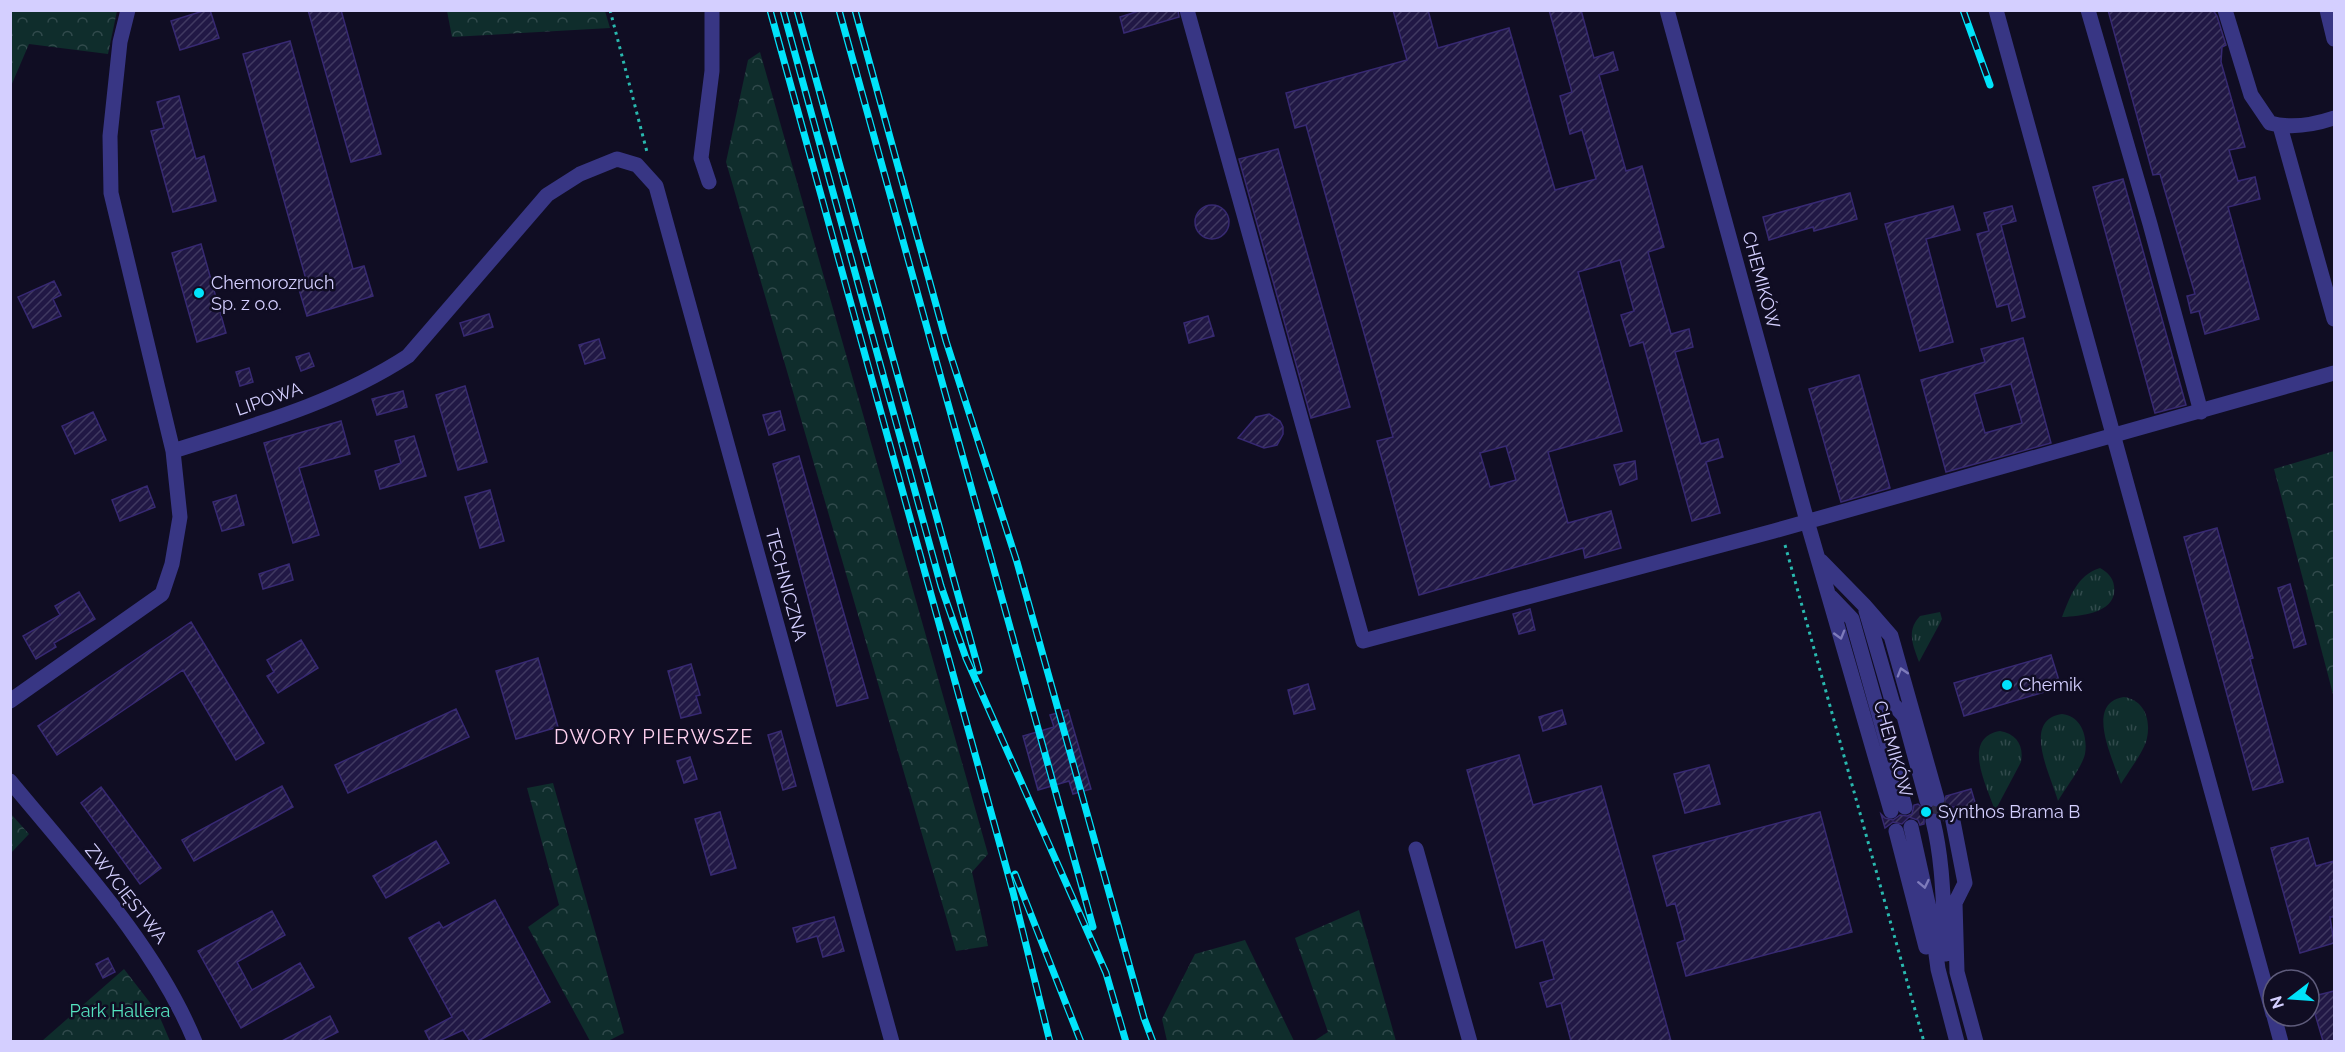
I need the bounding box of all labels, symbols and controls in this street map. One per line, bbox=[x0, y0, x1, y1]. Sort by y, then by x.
street label: CHEMIKÓW bbox=[1738, 229, 1786, 331]
place label: Chemorozruch Sp. z o.o. bbox=[211, 272, 334, 314]
marker: Chemorozruch Sp. z o.o. bbox=[192, 286, 206, 300]
street label: LIPOWA bbox=[233, 377, 305, 420]
street label: TECHNICZNA bbox=[761, 526, 812, 643]
one-way arrow bbox=[1833, 630, 1846, 640]
one-way arrow bbox=[1897, 667, 1909, 678]
place label: Chemik bbox=[2019, 674, 2083, 695]
marker: Chemik bbox=[2000, 678, 2014, 692]
street label: CHEMIKÓW bbox=[1870, 698, 1918, 800]
district label: DWORY PIERWSZE bbox=[554, 725, 754, 749]
place label: Synthos Brama B bbox=[1938, 801, 2080, 822]
marker: Synthos Brama B bbox=[1919, 805, 1933, 819]
street label: ZWYCIĘSTWA bbox=[81, 840, 172, 948]
one-way arrow bbox=[1917, 879, 1930, 889]
north arrow bbox=[2261, 968, 2321, 1028]
text: N bbox=[2266, 994, 2288, 1011]
park label: Park Hallera bbox=[70, 1000, 170, 1021]

